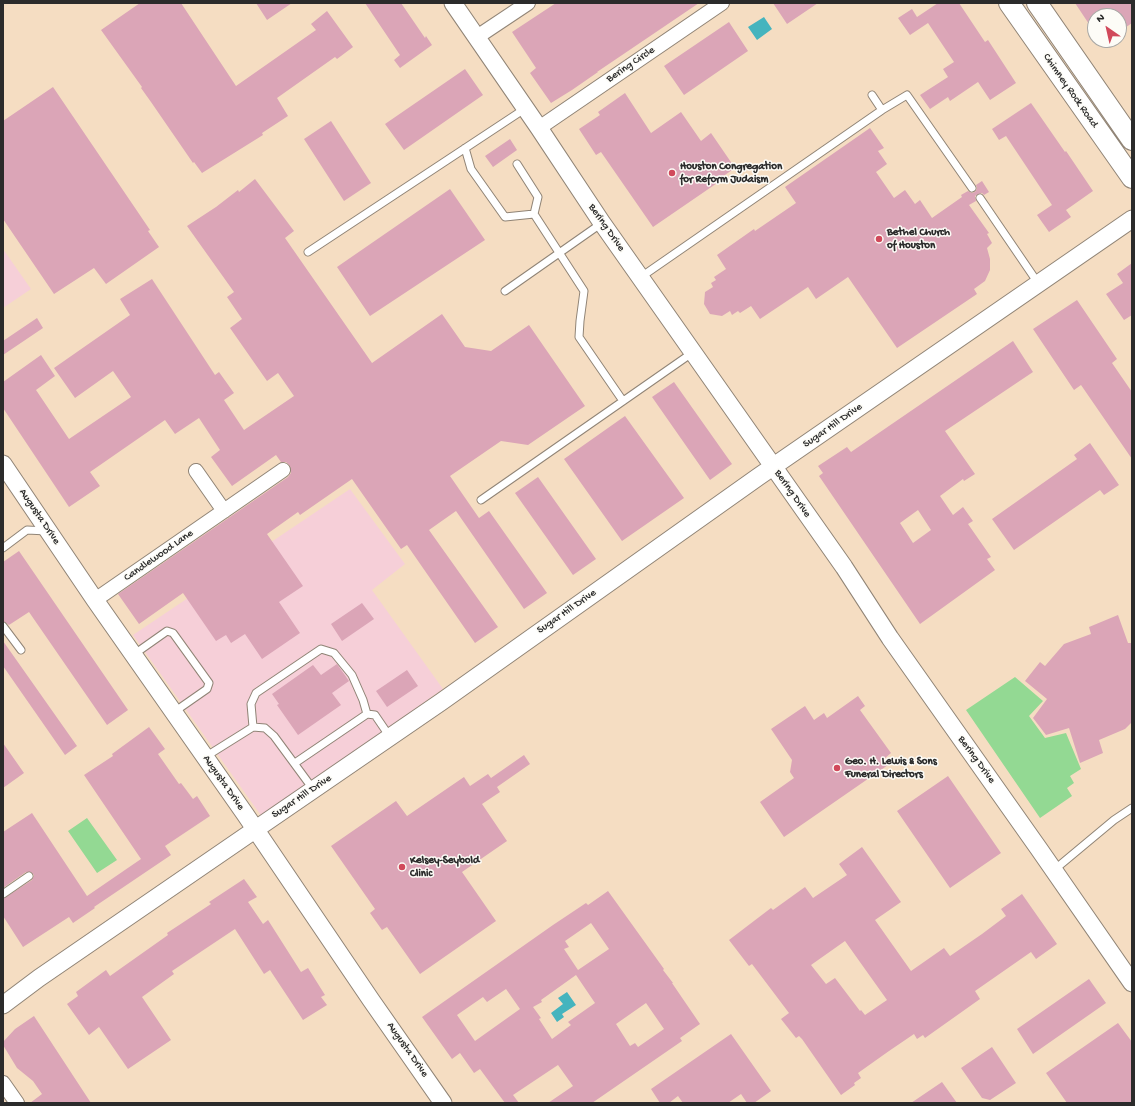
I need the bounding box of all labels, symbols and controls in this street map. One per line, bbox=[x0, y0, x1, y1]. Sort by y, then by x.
north arrow bbox=[1087, 8, 1127, 48]
text: N bbox=[1095, 12, 1107, 26]
street label: Bering Circle bbox=[604, 44, 658, 86]
street label: Chimney Rock Road bbox=[1039, 51, 1101, 131]
place label: Houston Congregation for Reform Judaism bbox=[680, 160, 782, 186]
marker: Houston Congregation for Reform Judaism bbox=[667, 168, 677, 178]
street label: Bering Drive bbox=[585, 201, 627, 255]
place label: Bethel Church of Houston bbox=[887, 226, 950, 252]
marker: Bethel Church of Houston bbox=[874, 234, 884, 244]
street label: Sugar Hill Drive bbox=[801, 401, 865, 451]
street label: Bering Drive bbox=[771, 467, 813, 521]
street label: Augusta Drive bbox=[16, 487, 62, 547]
street label: Candlewood Lane bbox=[122, 527, 196, 585]
street label: Sugar Hill Drive bbox=[535, 587, 599, 637]
street label: Bering Drive bbox=[954, 734, 998, 786]
street label: Augusta Drive bbox=[199, 753, 247, 813]
place label: Geo. H. Lewis & Sons Funeral Directors bbox=[845, 755, 937, 781]
marker: Geo. H. Lewis & Sons Funeral Directors bbox=[832, 763, 842, 773]
street label: Sugar Hill Drive bbox=[270, 772, 334, 822]
place label: Kelsey-Seybold Clinic bbox=[410, 854, 479, 880]
marker: Kelsey-Seybold Clinic bbox=[397, 862, 407, 872]
street label: Augusta Drive bbox=[383, 1020, 431, 1080]

